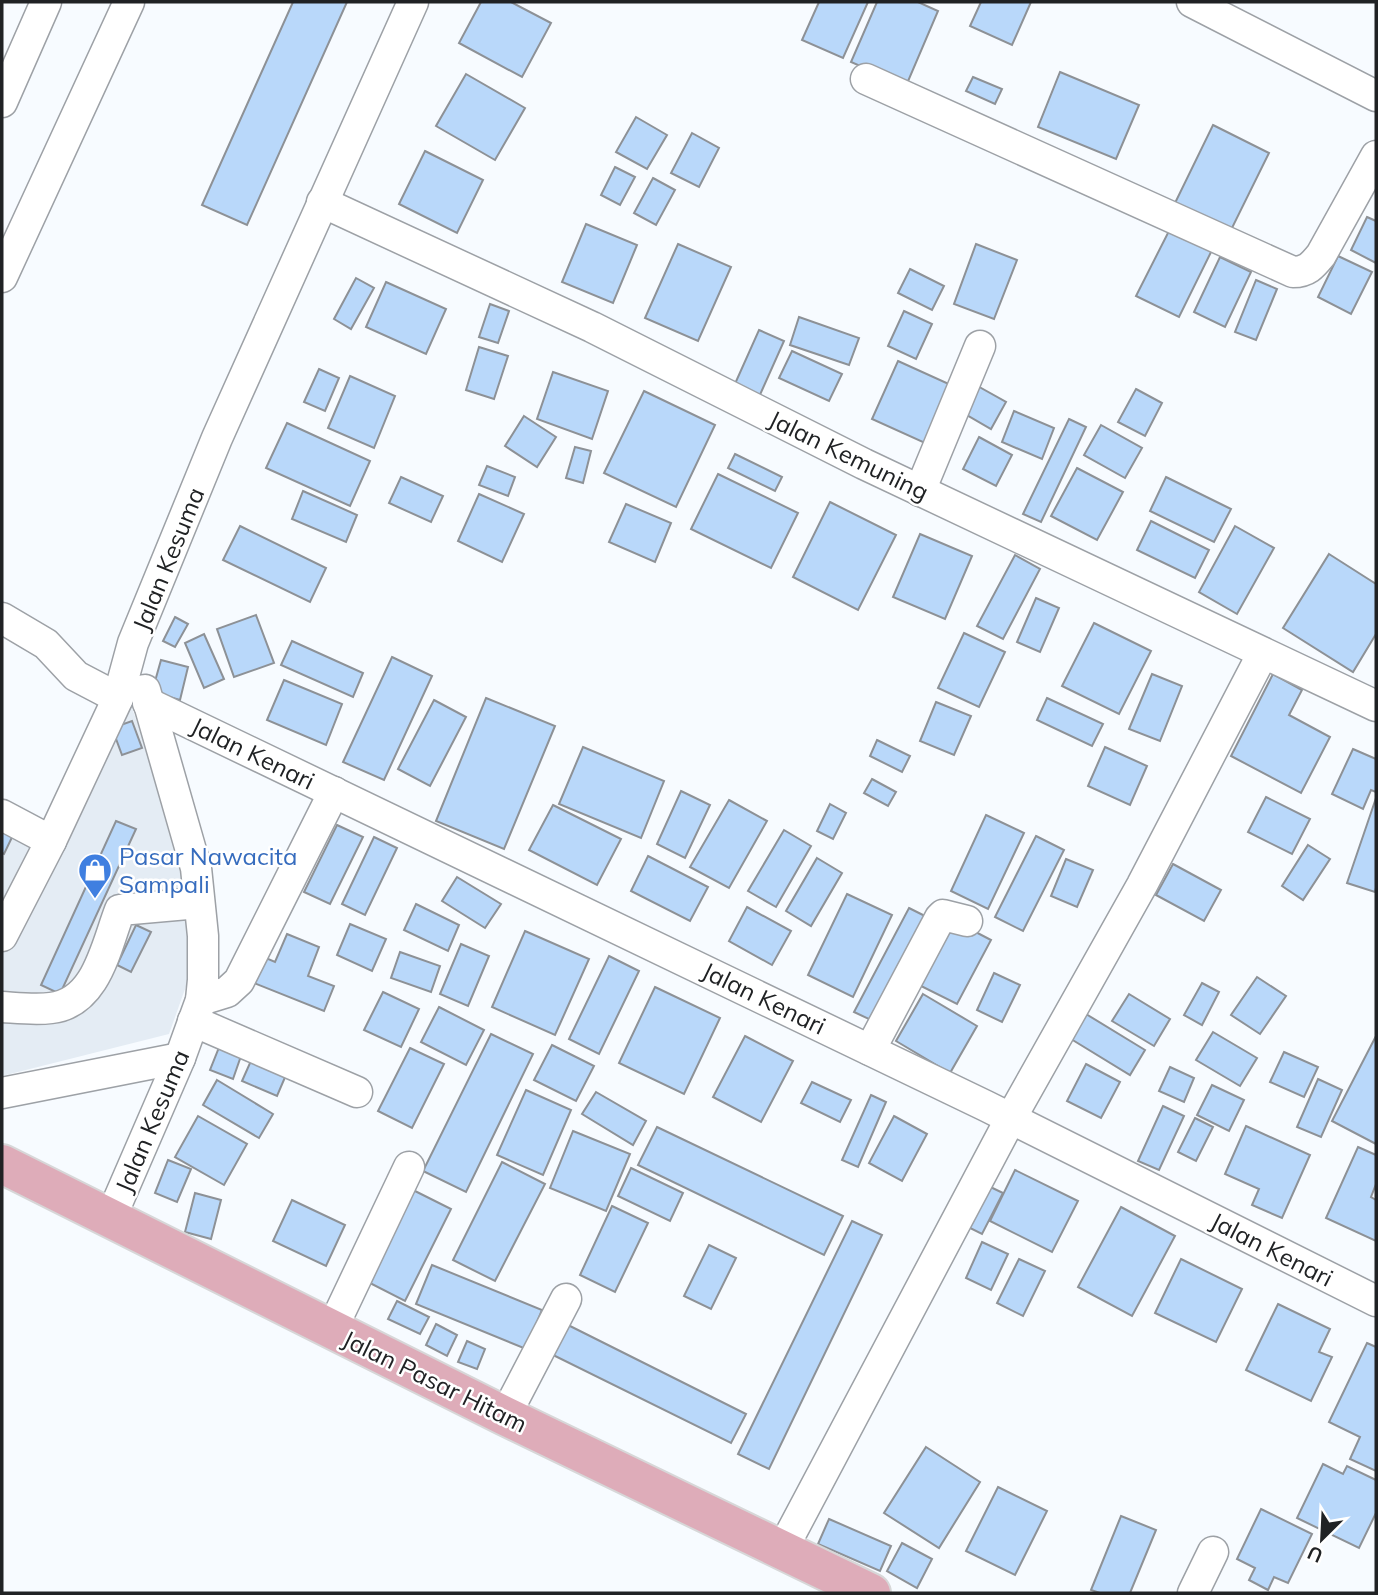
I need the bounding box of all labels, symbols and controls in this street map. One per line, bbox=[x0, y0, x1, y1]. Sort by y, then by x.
street label: Jalan Kemuning bbox=[764, 403, 934, 507]
street label: Jalan Kesuma bbox=[126, 483, 210, 635]
street label: Jalan Kenari bbox=[186, 710, 320, 796]
place label: Pasar Nawacita Sampali bbox=[119, 841, 297, 899]
shop icon: Pasar Nawacita Sampali bbox=[76, 851, 114, 900]
street label: Jalan Kenari bbox=[697, 955, 831, 1041]
street label: Jalan Kesuma bbox=[109, 1045, 195, 1197]
street label: Jalan Kenari bbox=[1206, 1205, 1338, 1293]
street label: Jalan Pasar Hitam bbox=[338, 1323, 532, 1439]
north arrow bbox=[1287, 1504, 1357, 1574]
text: U bbox=[1304, 1541, 1326, 1568]

